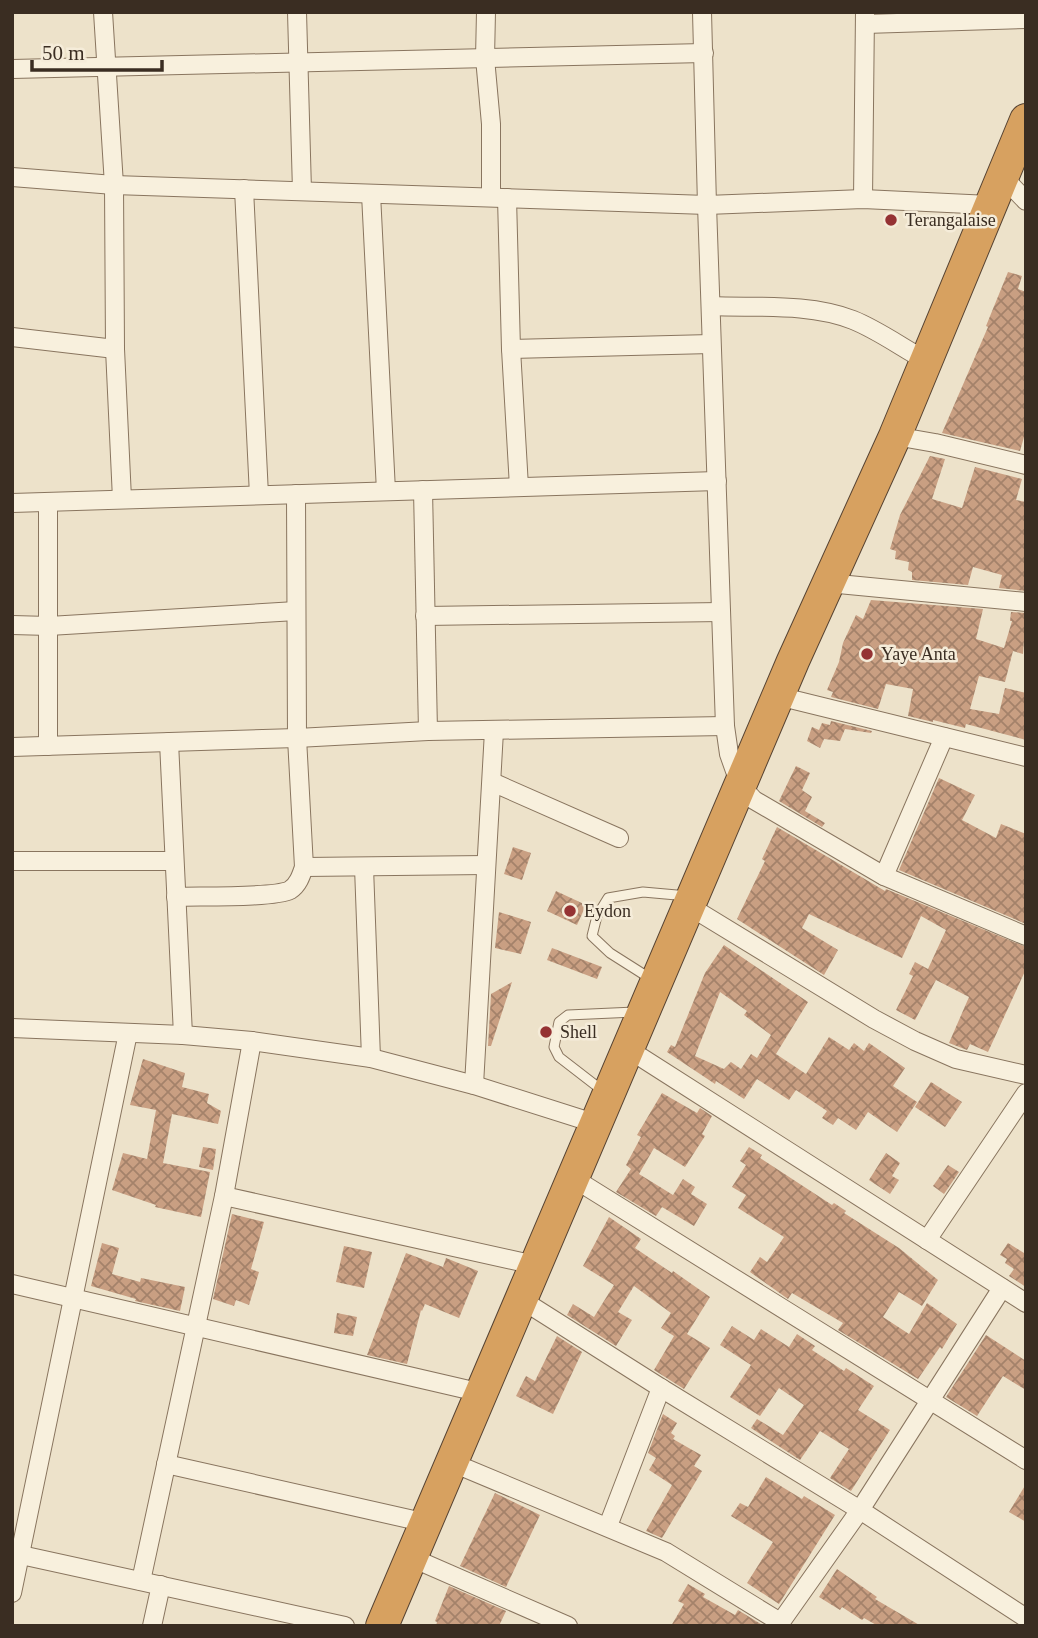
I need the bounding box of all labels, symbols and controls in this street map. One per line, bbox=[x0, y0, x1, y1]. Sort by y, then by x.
scale bar bbox=[32, 28, 161, 72]
text: 50 m bbox=[42, 41, 85, 65]
place label: Terangalaise bbox=[905, 210, 996, 230]
marker: Terangalaise bbox=[883, 212, 899, 228]
place label: Yaye Anta bbox=[881, 644, 956, 664]
marker: Yaye Anta bbox=[859, 646, 875, 662]
place label: Eydon bbox=[584, 901, 631, 921]
marker: Eydon bbox=[562, 903, 578, 919]
place label: Shell bbox=[560, 1022, 597, 1042]
marker: Shell bbox=[538, 1024, 554, 1040]

